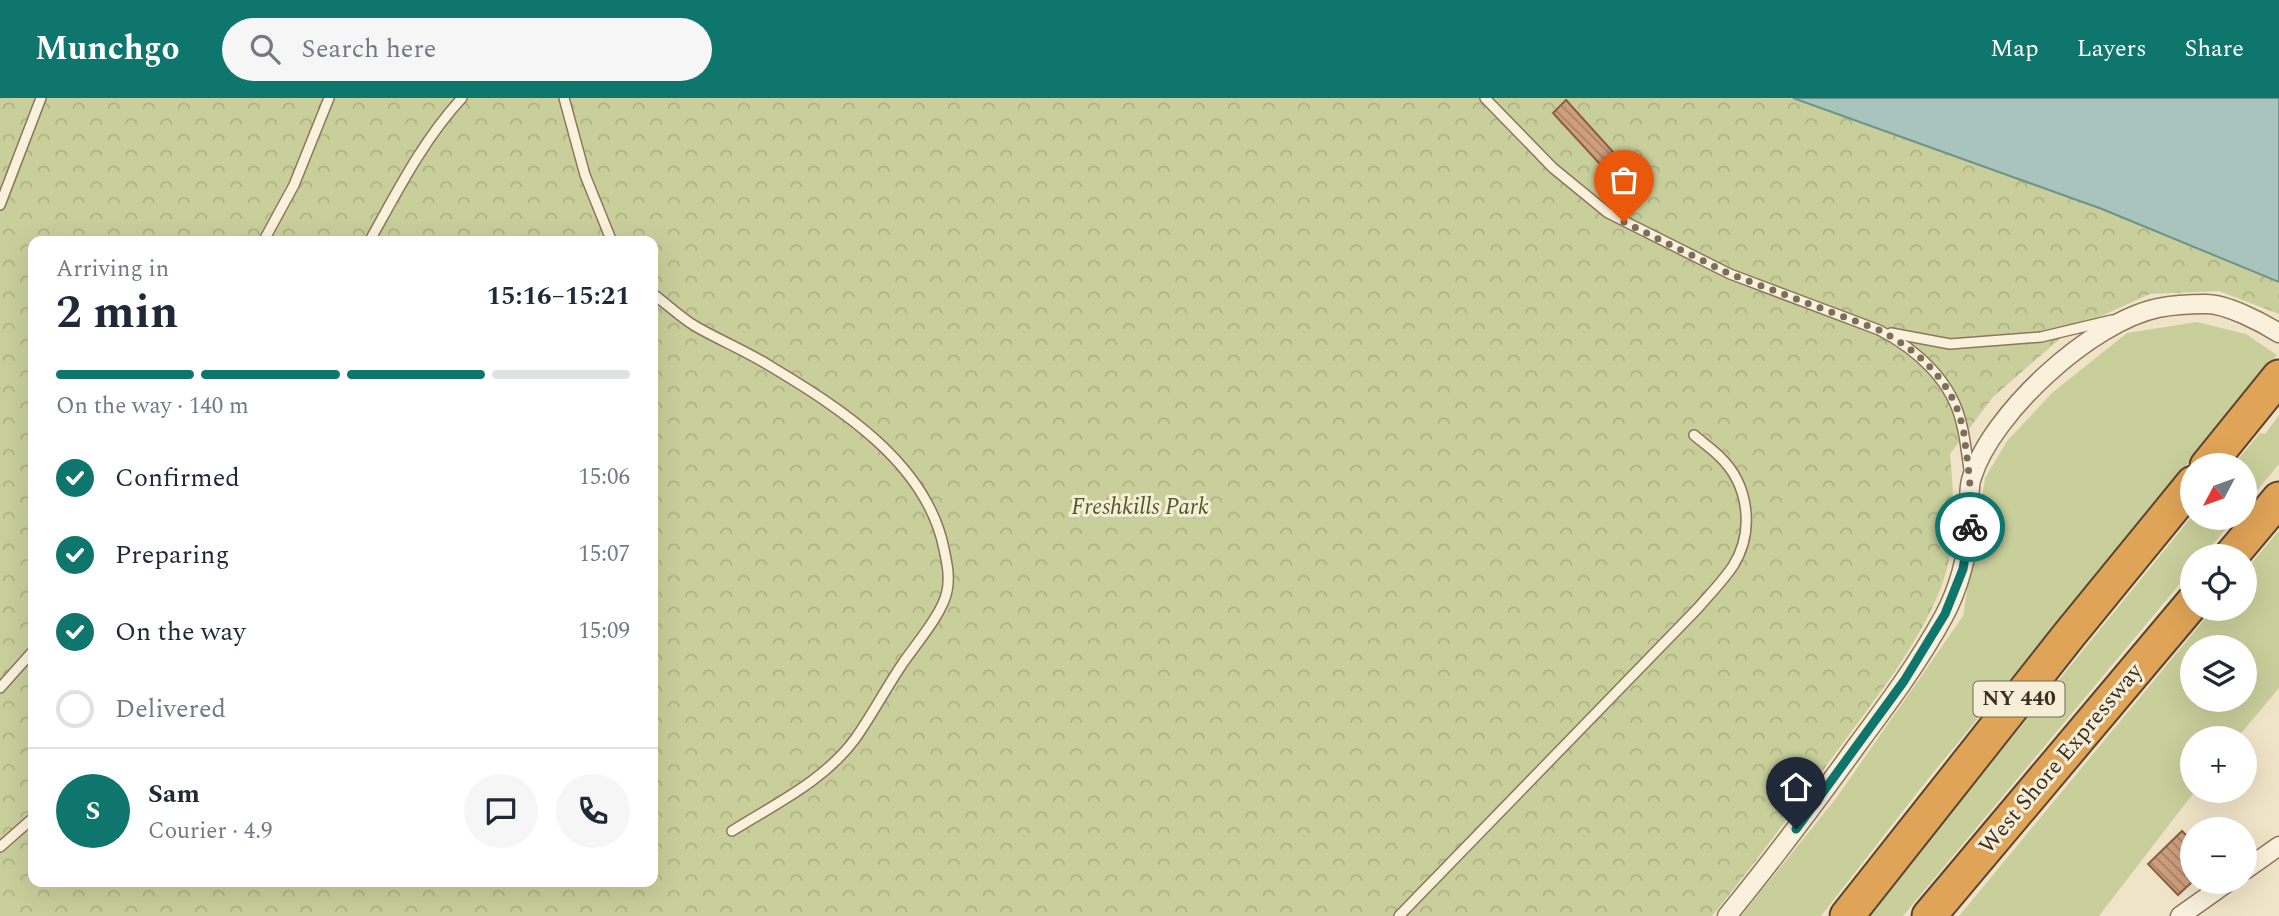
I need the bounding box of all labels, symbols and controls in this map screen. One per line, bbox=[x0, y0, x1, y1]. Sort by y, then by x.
search box bbox=[222, 18, 712, 81]
text: Munchgo bbox=[35, 24, 180, 74]
text: Search here bbox=[302, 29, 436, 69]
icon: search bbox=[246, 30, 284, 68]
text: Map bbox=[1990, 31, 2039, 67]
text: Layers bbox=[2077, 31, 2147, 67]
text: Share bbox=[2185, 31, 2244, 67]
pin bbox=[1594, 150, 1654, 222]
icon: bag bbox=[1605, 161, 1643, 199]
text: Arriving in bbox=[56, 252, 169, 287]
text: 15:16–15:21 bbox=[486, 276, 630, 316]
text: 2 min bbox=[56, 278, 178, 348]
text: On the way · 140 m bbox=[56, 389, 249, 424]
north arrow bbox=[2180, 453, 2258, 530]
map controls bbox=[2180, 453, 2257, 894]
text: Confirmed bbox=[115, 458, 240, 498]
icon: check bbox=[56, 459, 94, 497]
text: 15:06 bbox=[578, 460, 630, 495]
park label: Freshkills Park bbox=[1071, 490, 1209, 525]
courier bbox=[1935, 492, 2005, 562]
icon: bike bbox=[1951, 508, 1989, 546]
text: Preparing bbox=[115, 535, 229, 575]
icon: check bbox=[56, 536, 94, 574]
text: 15:07 bbox=[578, 537, 630, 572]
button: locate bbox=[2180, 544, 2257, 621]
text: On the way bbox=[115, 612, 246, 652]
icon: check bbox=[56, 613, 94, 651]
text: 15:09 bbox=[578, 614, 630, 649]
button: layers bbox=[2180, 635, 2257, 712]
street label: West Shore Expressway bbox=[1971, 655, 2152, 862]
road number: NY 440 bbox=[1974, 682, 2064, 716]
text: Delivered bbox=[115, 689, 226, 729]
button: + bbox=[2180, 726, 2257, 803]
pin bbox=[1766, 757, 1826, 829]
icon: home bbox=[1777, 768, 1815, 806]
text: Sam bbox=[148, 774, 200, 814]
button: chat bbox=[464, 774, 538, 848]
button: phone bbox=[556, 774, 630, 848]
text: S bbox=[86, 791, 100, 831]
text: Courier · 4.9 bbox=[148, 814, 273, 849]
button: − bbox=[2180, 817, 2257, 894]

